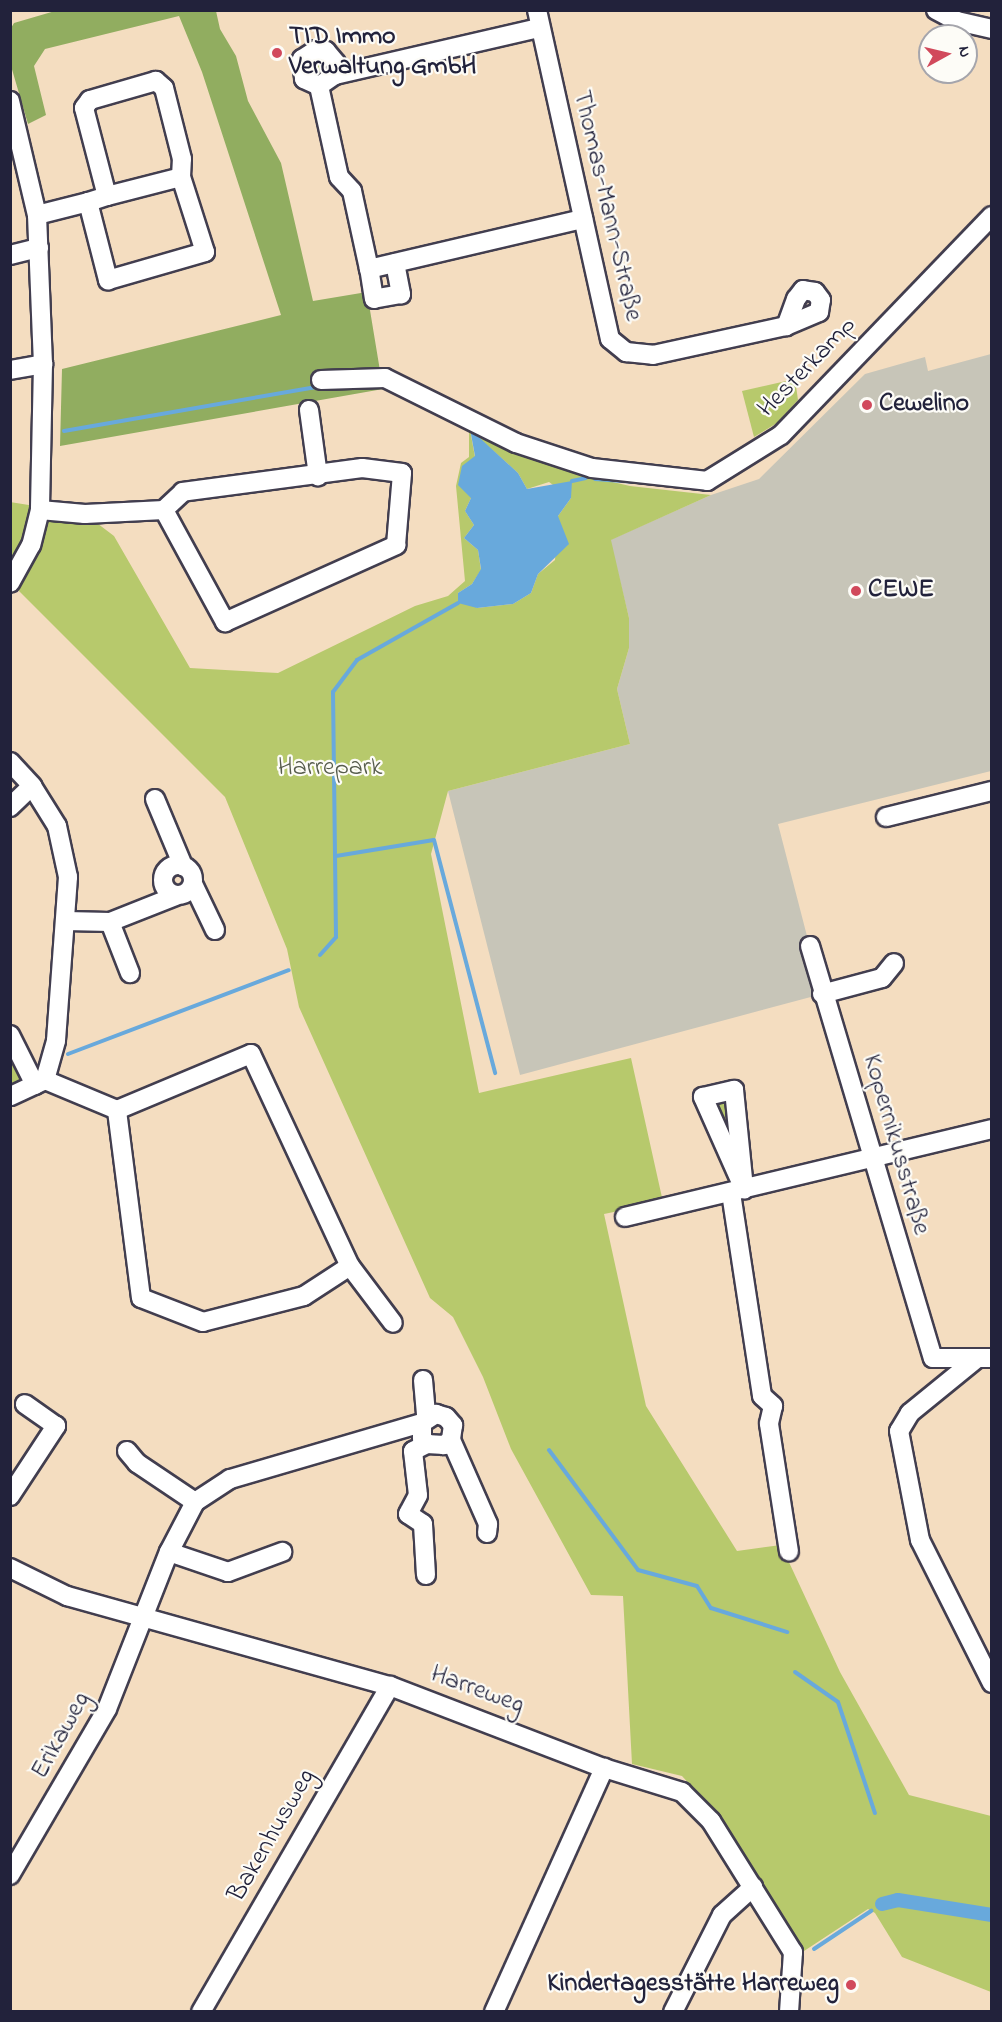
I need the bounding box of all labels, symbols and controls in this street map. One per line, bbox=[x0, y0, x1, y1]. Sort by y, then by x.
place label: TID Immo Verwaltung GmbH bbox=[289, 22, 476, 83]
north arrow bbox=[918, 24, 978, 84]
text: N bbox=[951, 45, 976, 59]
marker: TID Immo Verwaltung GmbH bbox=[270, 46, 284, 60]
street label: Thomas-Mann-Straße bbox=[564, 88, 648, 324]
street label: Hesterkamp bbox=[752, 311, 864, 425]
place label: Cewelino bbox=[879, 389, 969, 421]
marker: Cewelino bbox=[860, 398, 874, 412]
place label: CEWE bbox=[868, 575, 934, 607]
marker: CEWE bbox=[849, 584, 863, 598]
park label: Harrepark bbox=[278, 753, 382, 785]
street label: Kopernikusstraße bbox=[854, 1051, 936, 1239]
street label: Harreweg bbox=[426, 1660, 528, 1722]
street label: Erikaweg bbox=[25, 1687, 99, 1785]
street label: Bakenhusweg bbox=[222, 1764, 324, 1908]
place label: Kindertagesstätte Harreweg bbox=[547, 1969, 839, 2001]
marker: Kindertagesstätte Harreweg bbox=[844, 1978, 858, 1992]

